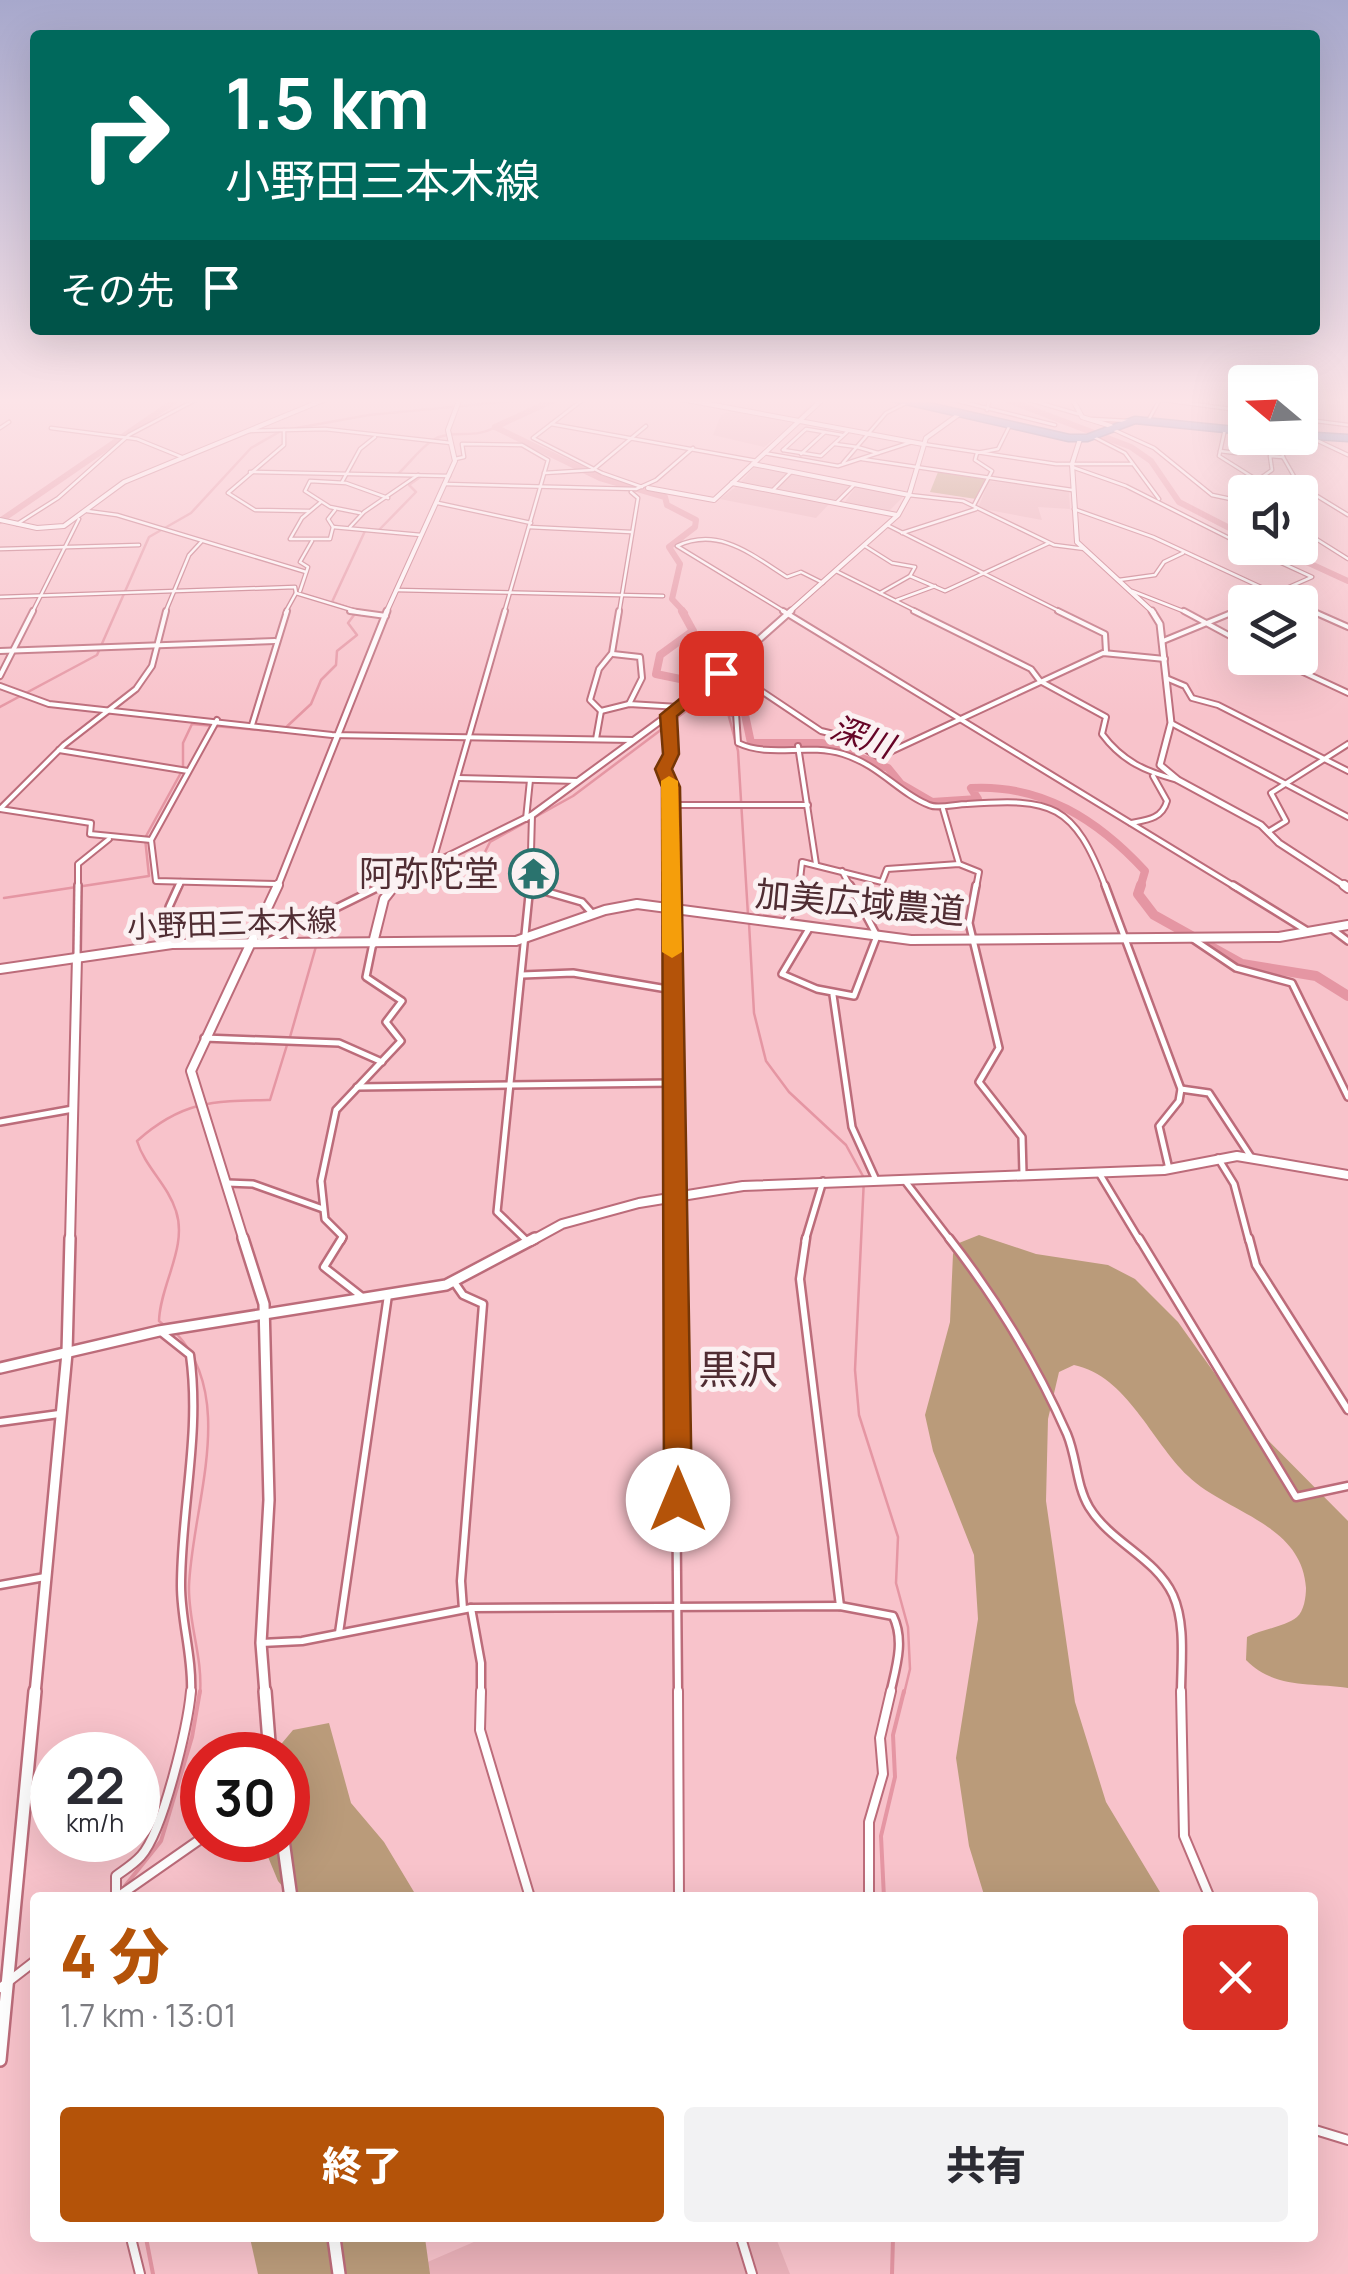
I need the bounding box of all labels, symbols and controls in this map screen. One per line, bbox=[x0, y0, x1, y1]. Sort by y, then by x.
text: 1.5 km bbox=[225, 54, 430, 150]
icon: right bbox=[60, 70, 190, 200]
text: 小野田三本木線 bbox=[225, 149, 540, 211]
icon: arrive bbox=[194, 260, 249, 315]
text: その先 bbox=[60, 263, 174, 315]
north arrow bbox=[1228, 365, 1318, 455]
map controls bbox=[1228, 365, 1318, 675]
button: sound bbox=[1228, 475, 1318, 565]
button: layers bbox=[1228, 585, 1318, 675]
pin bbox=[679, 631, 764, 716]
icon: arrive bbox=[694, 646, 749, 701]
water label: 深川 bbox=[825, 704, 903, 769]
temple icon: 阿弥陀堂 bbox=[508, 848, 560, 900]
place label: 阿弥陀堂 bbox=[359, 849, 499, 897]
street label: 加美広域農道 bbox=[753, 869, 967, 935]
street label: 小野田三本木線 bbox=[126, 898, 338, 947]
district label: 黒沢 bbox=[698, 1341, 778, 1396]
position arrow bbox=[626, 1448, 730, 1552]
speed limit sign: 30 bbox=[180, 1732, 310, 1862]
text: 22 bbox=[65, 1751, 125, 1819]
text: km/h bbox=[66, 1805, 124, 1840]
text: 4 分 bbox=[60, 1914, 169, 1996]
button: close bbox=[1183, 1925, 1288, 2030]
text: 1.7 km · 13:01 bbox=[60, 1993, 237, 2037]
button: 終了 bbox=[60, 2107, 664, 2222]
button: 共有 bbox=[684, 2107, 1288, 2222]

